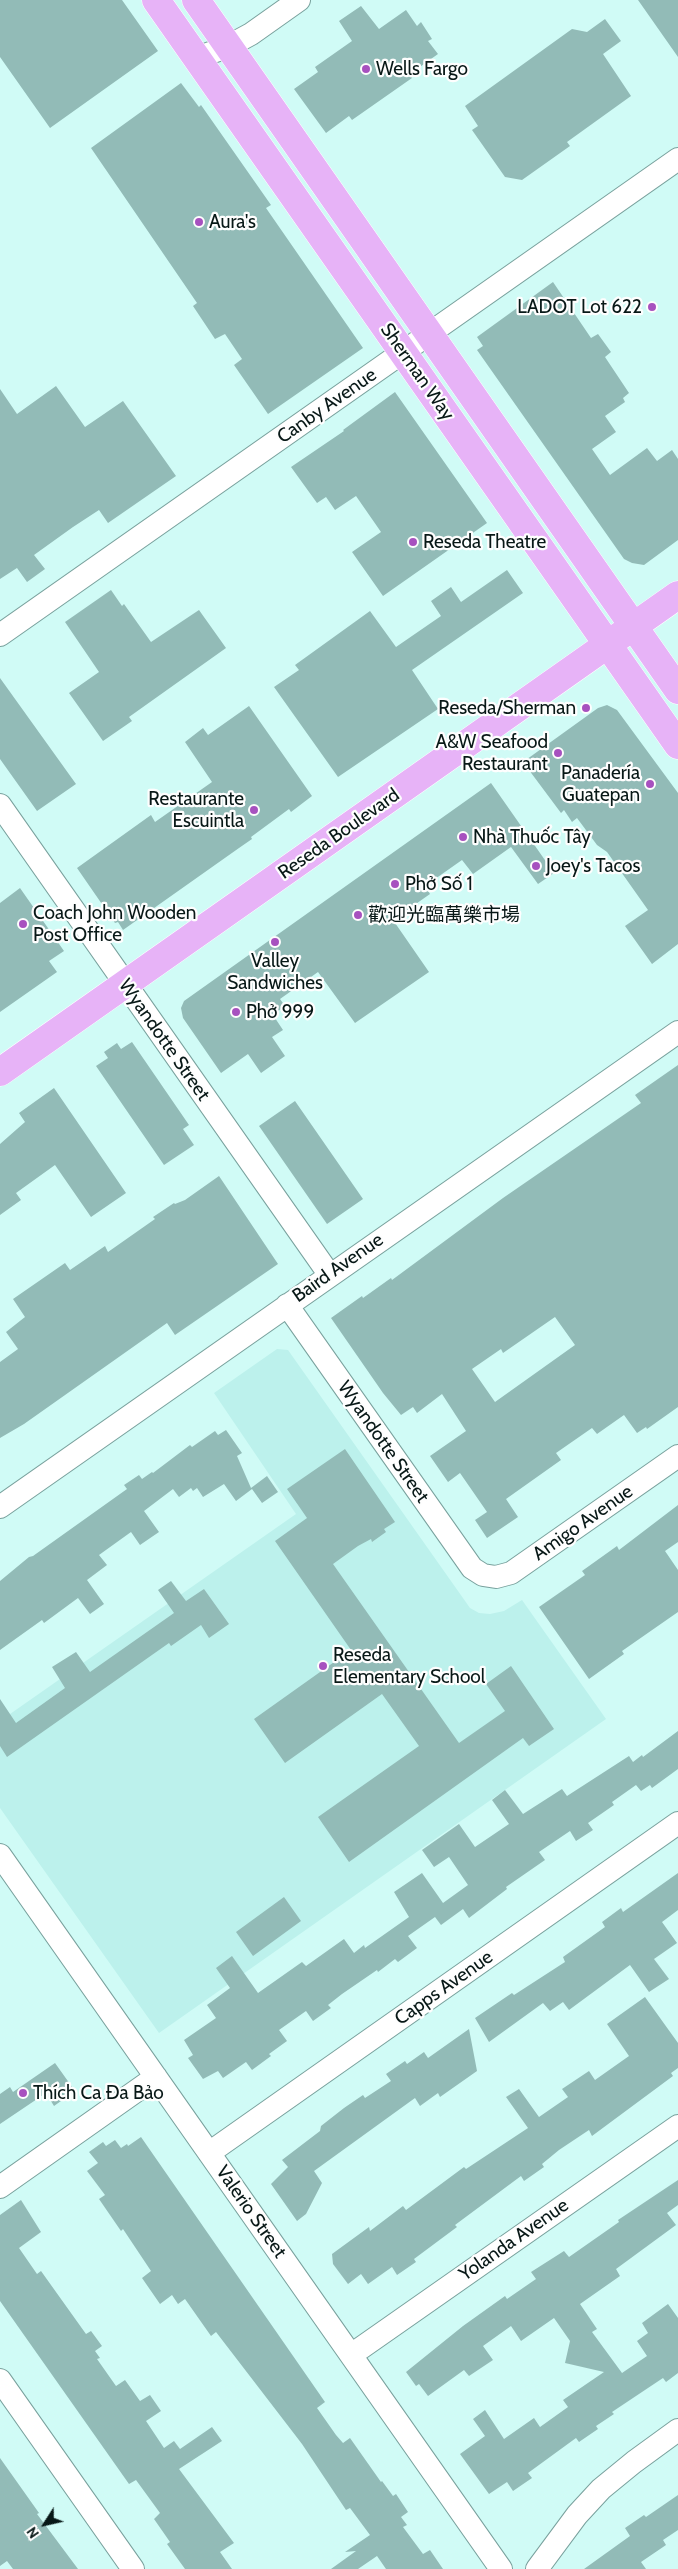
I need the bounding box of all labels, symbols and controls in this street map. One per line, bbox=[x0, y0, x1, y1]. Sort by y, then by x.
place label: Wells Fargo bbox=[376, 58, 468, 80]
marker: Wells Fargo bbox=[360, 63, 372, 75]
place label: Aura's bbox=[209, 211, 256, 233]
marker: Aura's bbox=[193, 216, 205, 228]
place label: LADOT Lot 622 bbox=[517, 296, 642, 318]
marker: LADOT Lot 622 bbox=[646, 301, 658, 313]
street label: Sherman Way bbox=[375, 319, 459, 425]
street label: Canby Avenue bbox=[273, 363, 381, 449]
place label: Reseda Theatre bbox=[423, 531, 546, 553]
marker: Reseda Theatre bbox=[407, 536, 419, 548]
place label: Reseda/Sherman bbox=[438, 697, 576, 719]
marker: Reseda/Sherman bbox=[580, 702, 592, 714]
place label: A&W Seafood Restaurant bbox=[435, 731, 548, 775]
marker: A&W Seafood Restaurant bbox=[552, 747, 564, 759]
place label: Panadería Guatepan bbox=[561, 762, 640, 806]
marker: Panadería Guatepan bbox=[644, 778, 656, 790]
street label: Reseda Boulevard bbox=[274, 784, 404, 884]
place label: Restaurante Escuintla bbox=[148, 788, 244, 832]
marker: Restaurante Escuintla bbox=[248, 804, 260, 816]
place label: Nhà Thuốc Tây bbox=[473, 826, 591, 848]
marker: Nhà Thuốc Tây bbox=[457, 831, 469, 843]
place label: Joey's Tacos bbox=[546, 855, 640, 877]
marker: Joey's Tacos bbox=[530, 860, 542, 872]
place label: Phở Số 1 bbox=[405, 873, 473, 895]
marker: Phở Số 1 bbox=[389, 878, 401, 890]
place label: Coach John Wooden Post Office bbox=[33, 902, 196, 946]
place label: 歡迎光臨萬樂市場 bbox=[368, 904, 520, 926]
marker: 歡迎光臨萬樂市場 bbox=[352, 909, 364, 921]
marker: Coach John Wooden Post Office bbox=[17, 918, 29, 930]
marker: Valley Sandwiches bbox=[269, 936, 281, 948]
place label: Valley Sandwiches bbox=[227, 950, 323, 994]
street label: Wyandotte Street bbox=[114, 975, 214, 1105]
place label: Phở 999 bbox=[246, 1001, 314, 1023]
marker: Phở 999 bbox=[230, 1006, 242, 1018]
street label: Baird Avenue bbox=[288, 1228, 388, 1308]
street label: Wyandotte Street bbox=[333, 1377, 433, 1507]
street label: Amigo Avenue bbox=[529, 1480, 637, 1566]
place label: Reseda Elementary School bbox=[333, 1644, 485, 1688]
marker: Reseda Elementary School bbox=[317, 1660, 329, 1672]
street label: Capps Avenue bbox=[391, 1946, 497, 2030]
place label: Thích Ca Đa Bảo bbox=[33, 2082, 164, 2104]
marker: Thích Ca Đa Bảo bbox=[17, 2087, 29, 2099]
street label: Valerio Street bbox=[211, 2161, 291, 2263]
street label: Yolanda Avenue bbox=[455, 2194, 573, 2286]
north arrow bbox=[20, 2499, 70, 2549]
text: N bbox=[22, 2523, 43, 2542]

